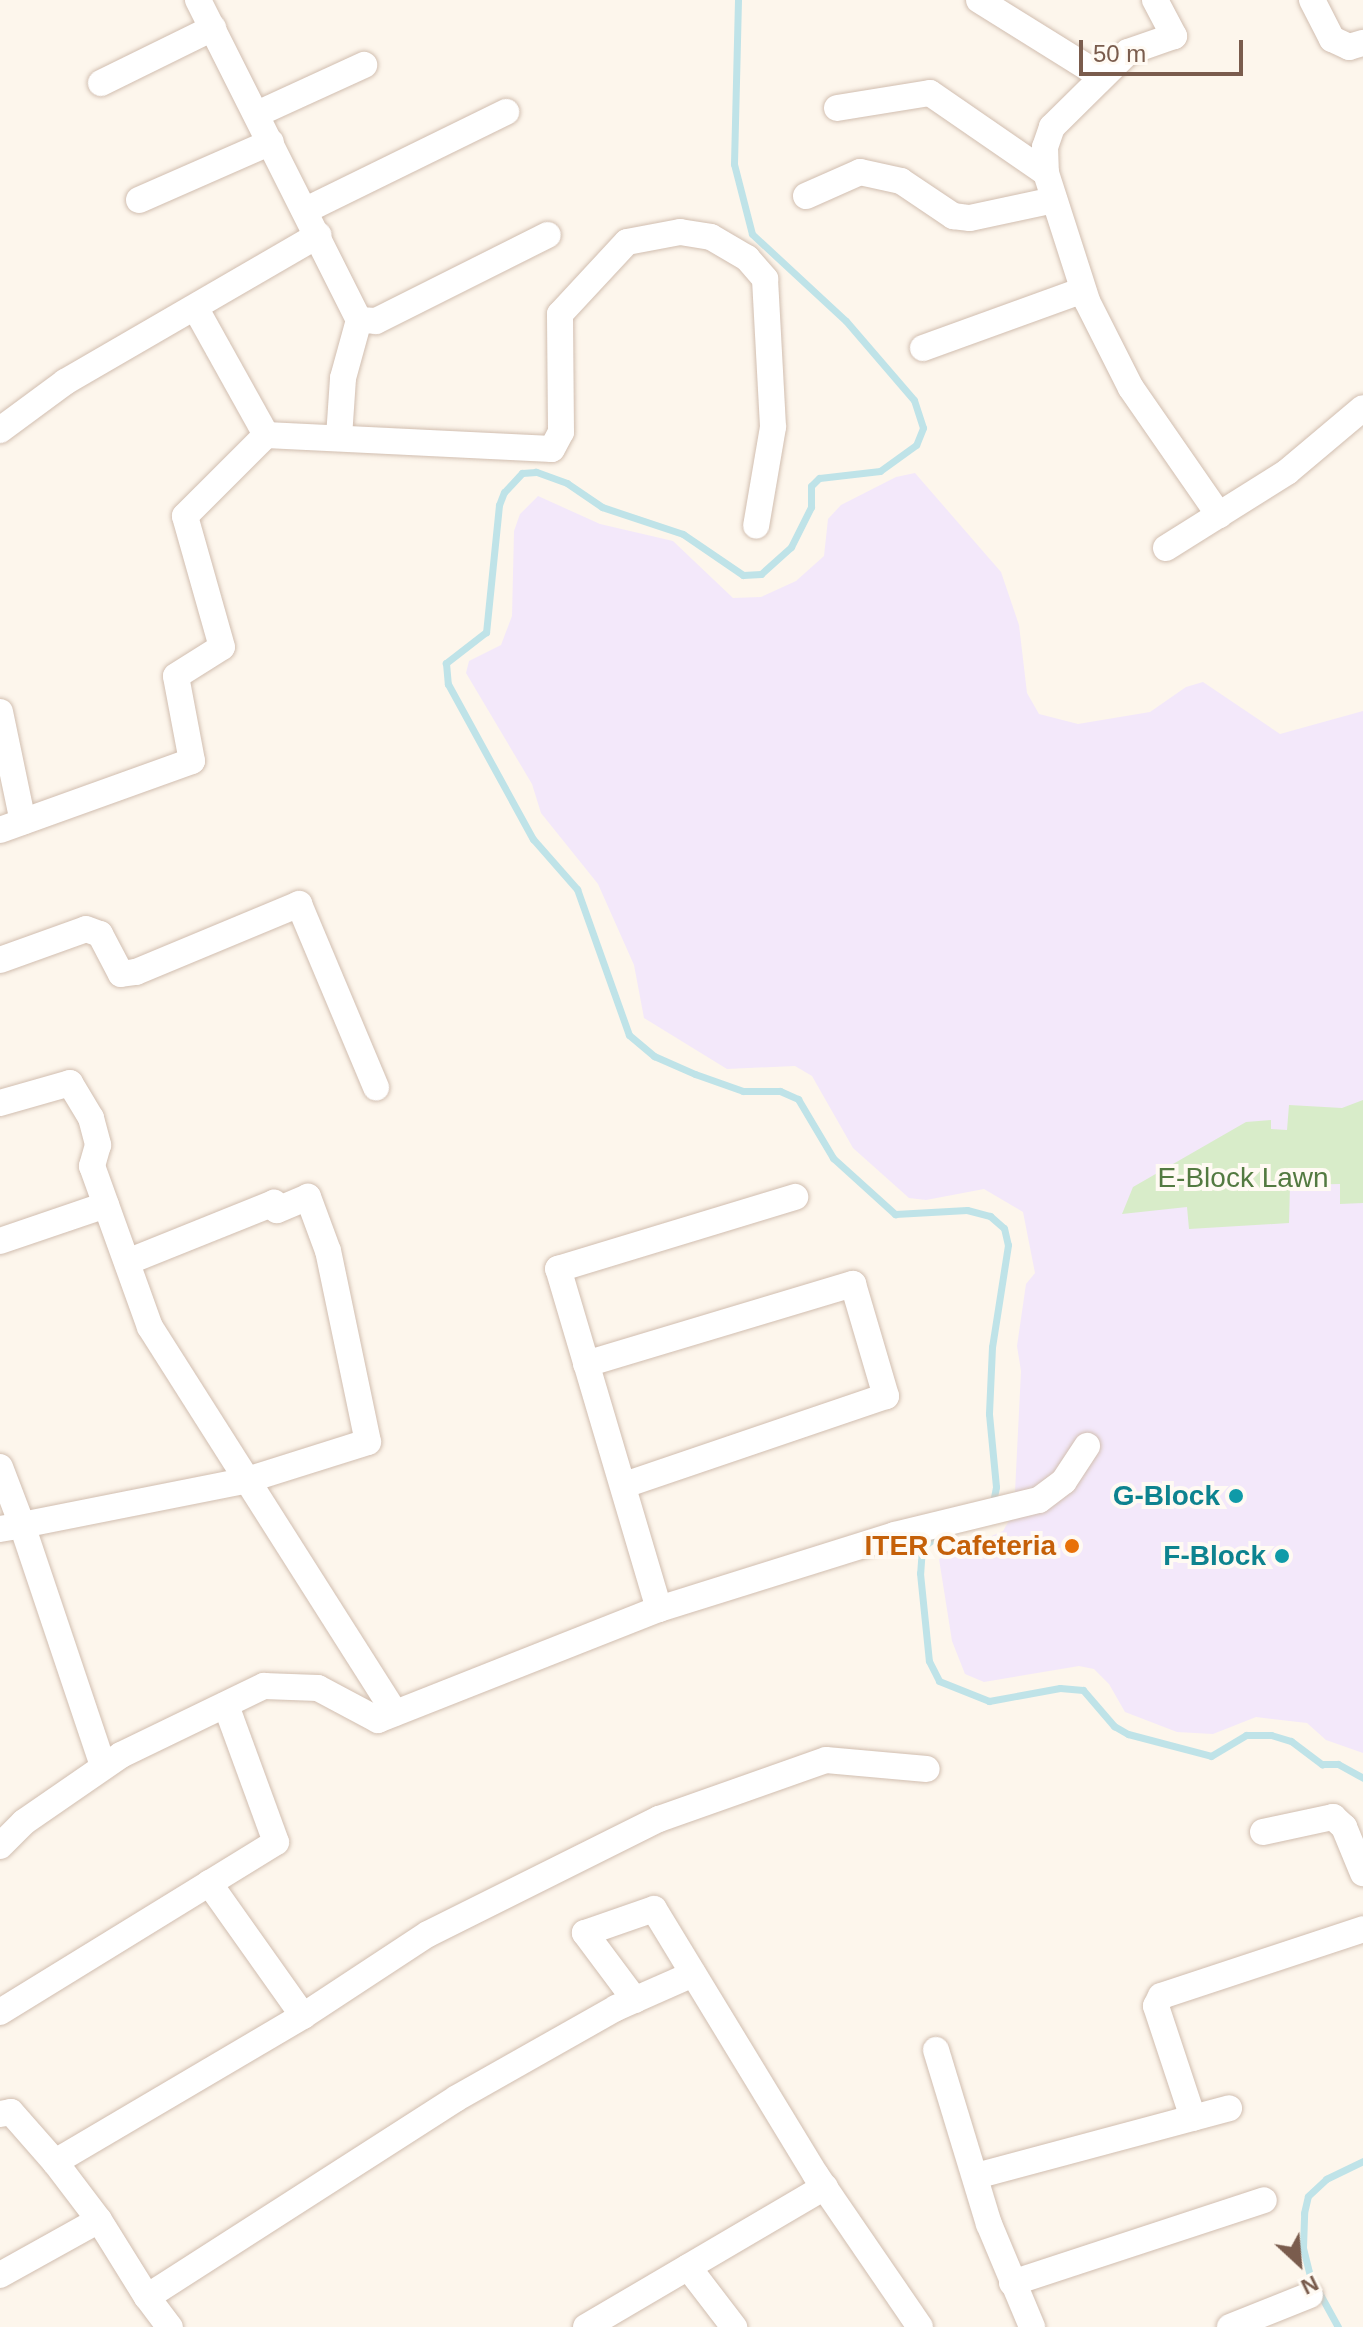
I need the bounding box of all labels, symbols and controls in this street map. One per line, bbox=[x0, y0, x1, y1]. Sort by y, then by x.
scale bar bbox=[1083, 24, 1247, 74]
text: 50 m bbox=[1093, 40, 1146, 67]
park label: E-Block Lawn bbox=[1157, 1161, 1329, 1195]
place label: G-Block bbox=[1113, 1479, 1220, 1513]
marker: G-Block bbox=[1227, 1487, 1245, 1505]
place label: ITER Cafeteria bbox=[865, 1529, 1056, 1563]
marker: ITER Cafeteria bbox=[1063, 1537, 1081, 1555]
place label: F-Block bbox=[1163, 1539, 1266, 1573]
marker: F-Block bbox=[1273, 1547, 1291, 1565]
north arrow bbox=[1259, 2223, 1339, 2303]
text: N bbox=[1297, 2270, 1322, 2300]

